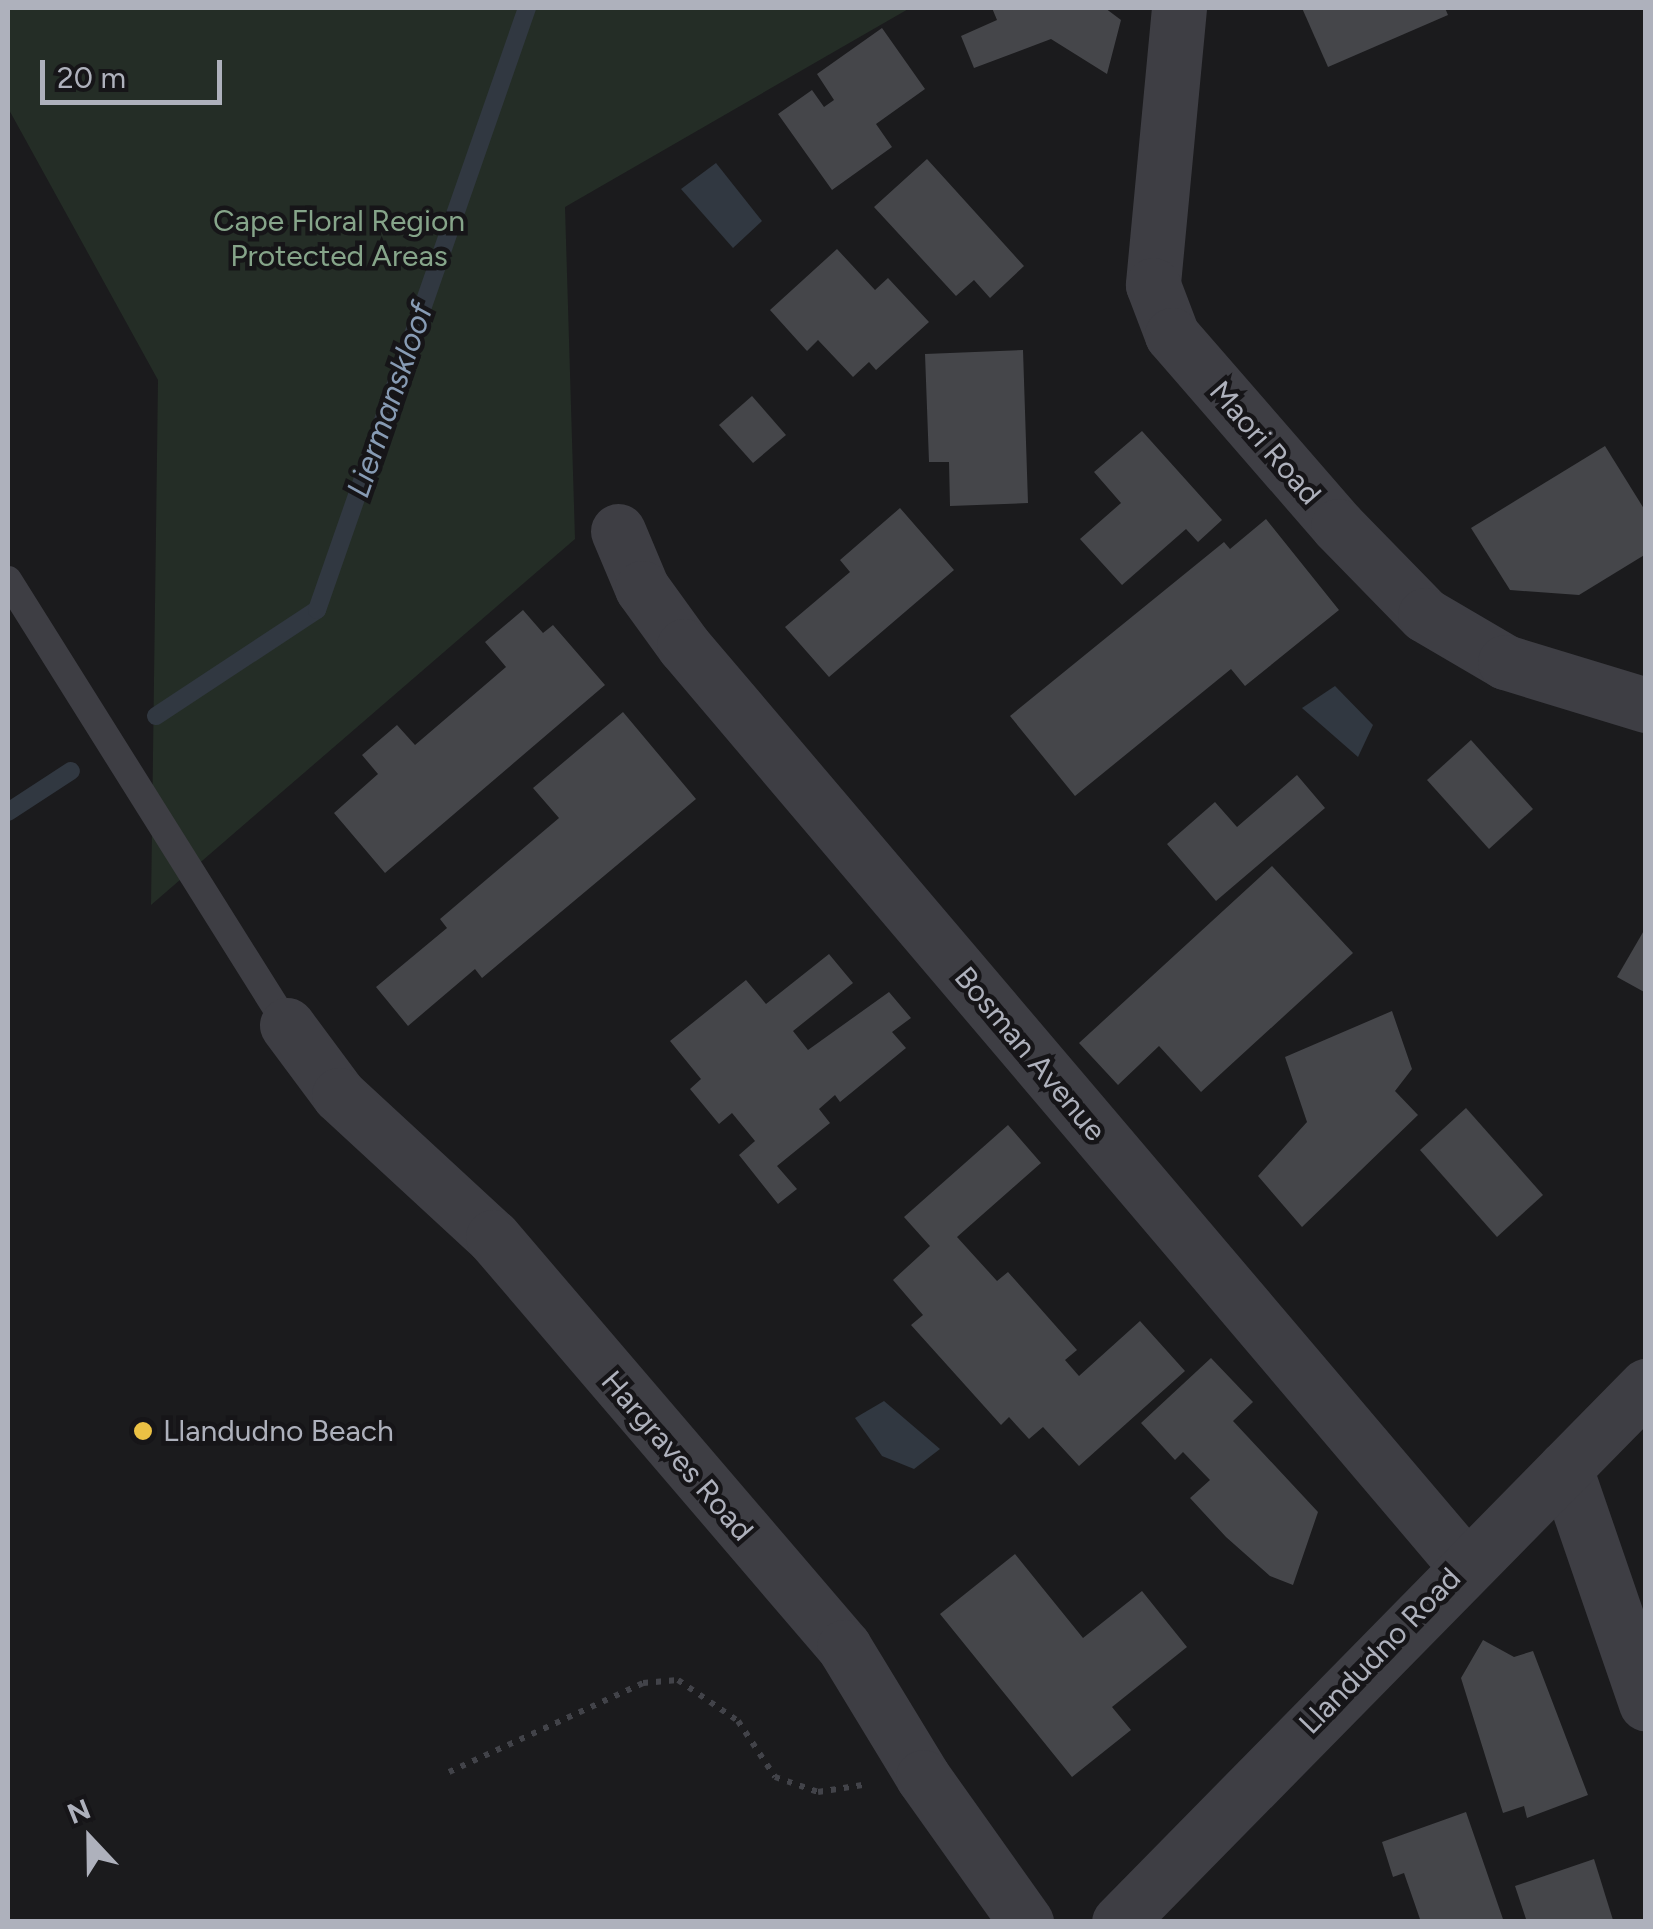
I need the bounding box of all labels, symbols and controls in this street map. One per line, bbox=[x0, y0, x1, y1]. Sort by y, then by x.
scale bar bbox=[45, 40, 228, 102]
text: 20 m bbox=[57, 59, 126, 96]
park label: Cape Floral Region Protected Areas bbox=[213, 203, 465, 274]
water label: Liermanskloof bbox=[339, 298, 441, 502]
street label: Maori Road bbox=[1202, 374, 1328, 512]
street label: Bosman Avenue bbox=[947, 960, 1113, 1148]
street label: Hargraves Road bbox=[594, 1364, 760, 1548]
place label: Llandudno Beach bbox=[163, 1413, 394, 1449]
marker: Llandudno Beach bbox=[132, 1420, 154, 1442]
street label: Llandudno Road bbox=[1292, 1561, 1468, 1741]
north arrow bbox=[40, 1789, 140, 1889]
text: N bbox=[62, 1791, 95, 1831]

